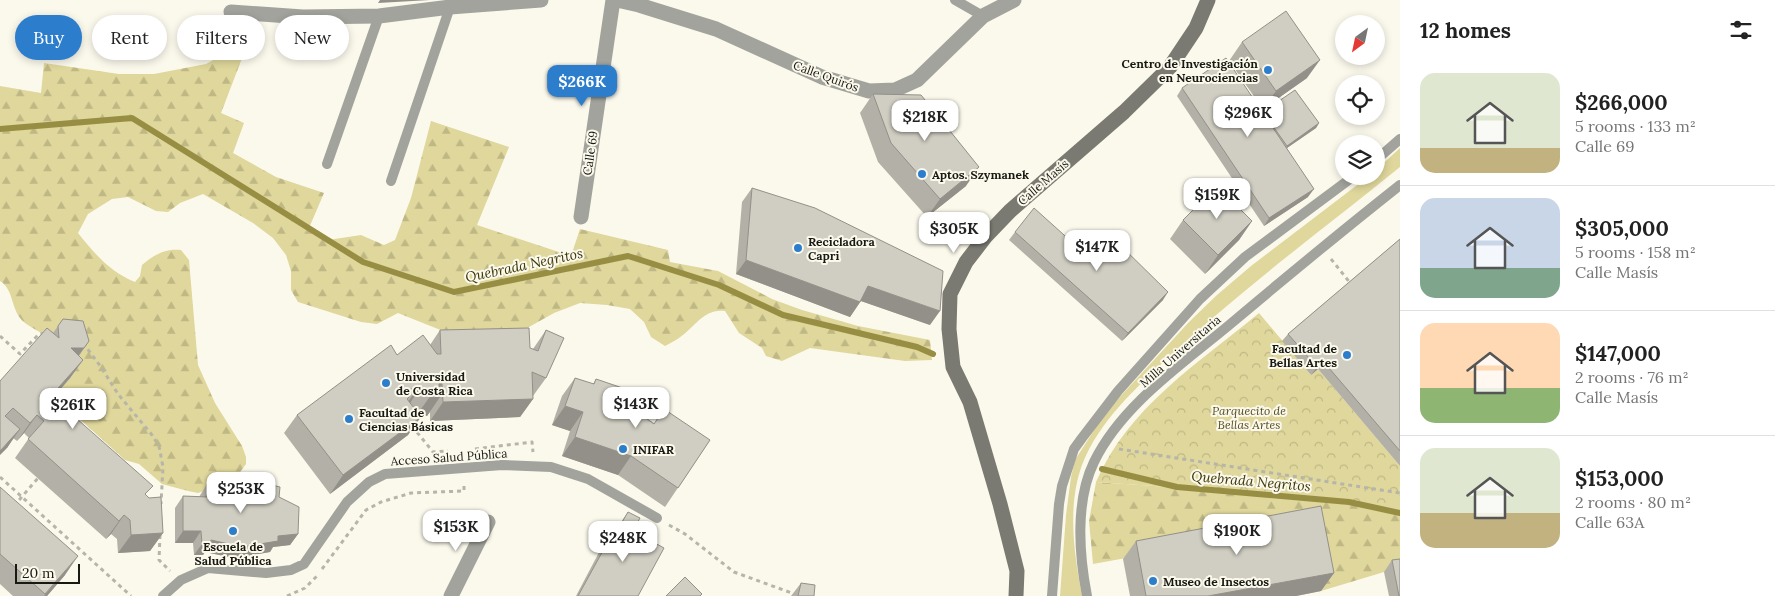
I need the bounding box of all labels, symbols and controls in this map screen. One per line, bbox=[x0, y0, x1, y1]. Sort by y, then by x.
chip: Buy bbox=[15, 15, 82, 60]
chip: Rent bbox=[92, 15, 167, 60]
chip: Filters bbox=[177, 15, 265, 60]
chip: New bbox=[275, 15, 349, 60]
north arrow bbox=[1335, 15, 1385, 65]
map controls bbox=[1335, 15, 1385, 185]
icon: filters bbox=[1727, 16, 1755, 44]
text: 12 homes bbox=[1420, 17, 1511, 44]
place label: Centro de Investigación en Neurociencias bbox=[1121, 56, 1258, 85]
street label: Calle Quirós bbox=[791, 57, 861, 95]
pin: $266K bbox=[547, 64, 617, 107]
marker: Centro de Investigación en Neurociencias bbox=[1262, 64, 1274, 76]
text: $266K bbox=[558, 71, 606, 91]
button: locate bbox=[1335, 75, 1385, 125]
text: $266,000 bbox=[1575, 89, 1668, 116]
icon: home bbox=[1460, 93, 1520, 153]
pin: $296K bbox=[1213, 96, 1283, 138]
pin: $218K bbox=[890, 100, 960, 142]
text: $296K bbox=[1224, 102, 1272, 122]
text: $218K bbox=[903, 106, 947, 126]
text: 5 rooms · 133 m² bbox=[1575, 116, 1696, 136]
street label: Calle 69 bbox=[579, 130, 601, 176]
button: layers bbox=[1335, 135, 1385, 185]
text: Calle 69 bbox=[1575, 136, 1635, 156]
street label: Calle Masís bbox=[1015, 156, 1072, 208]
place label: Aptos. Szymanek bbox=[932, 167, 1029, 182]
marker: Aptos. Szymanek bbox=[916, 168, 928, 180]
pin: $159K bbox=[1182, 178, 1252, 220]
text: $159K bbox=[1194, 184, 1240, 204]
pin: $305K bbox=[919, 212, 989, 254]
text: $305,000 bbox=[1575, 215, 1669, 242]
text: $305K bbox=[930, 218, 978, 238]
icon: home bbox=[1460, 218, 1520, 278]
pin: $147K bbox=[1062, 230, 1132, 272]
place label: Recicladora Capri bbox=[808, 234, 876, 263]
text: $147K bbox=[1075, 236, 1119, 256]
marker: Recicladora Capri bbox=[792, 242, 804, 254]
text: 5 rooms · 158 m² bbox=[1575, 242, 1696, 262]
water label: Quebrada Negritos bbox=[464, 244, 584, 286]
text: Calle Masís bbox=[1575, 262, 1658, 282]
street label: Milla Universitaria bbox=[1136, 312, 1224, 390]
text: $147,000 bbox=[1575, 340, 1661, 367]
place label: Facultad de Bellas Artes bbox=[1269, 341, 1338, 370]
icon: home bbox=[1460, 343, 1520, 403]
marker: Facultad de Bellas Artes bbox=[1341, 349, 1353, 361]
text: 2 rooms · 76 m² bbox=[1575, 367, 1689, 387]
place label: Universidad de Costa Rica bbox=[396, 369, 473, 398]
marker: Universidad de Costa Rica bbox=[380, 377, 392, 389]
pin: $143K bbox=[601, 386, 671, 429]
text: Calle Masís bbox=[1575, 387, 1658, 407]
pin: $261K bbox=[38, 388, 108, 430]
text: $143K bbox=[613, 393, 659, 413]
text: $261K bbox=[50, 394, 96, 414]
park label: Parquecito de Bellas Artes bbox=[1212, 403, 1286, 432]
place label: Facultad de Ciencias Básicas bbox=[359, 405, 453, 434]
marker: Facultad de Ciencias Básicas bbox=[343, 413, 355, 425]
place label: INIFAR bbox=[633, 442, 675, 457]
marker: INIFAR bbox=[617, 443, 629, 455]
street label: Acceso Salud Pública bbox=[389, 445, 508, 469]
text: $153,000 bbox=[1575, 465, 1664, 492]
water label: Quebrada Negritos bbox=[1191, 467, 1311, 495]
icon: home bbox=[1460, 468, 1520, 528]
pin: $253K bbox=[206, 472, 276, 514]
text: $253K bbox=[218, 478, 264, 498]
text: 2 rooms · 80 m² bbox=[1575, 492, 1691, 512]
pin: $153K bbox=[421, 510, 491, 552]
text: Calle 63A bbox=[1575, 512, 1644, 532]
pin: $190K bbox=[1202, 514, 1272, 556]
text: $153K bbox=[434, 516, 478, 536]
pin: $248K bbox=[588, 520, 658, 563]
text: $190K bbox=[1214, 520, 1260, 540]
marker: Escuela de Salud Pública bbox=[227, 525, 239, 537]
text: $248K bbox=[599, 527, 647, 547]
place label: Escuela de Salud Pública bbox=[194, 539, 272, 568]
scale bar bbox=[15, 561, 80, 584]
text: 20 m bbox=[22, 564, 54, 582]
place label: Museo de Insectos bbox=[1163, 574, 1269, 589]
marker: Museo de Insectos bbox=[1147, 575, 1159, 587]

